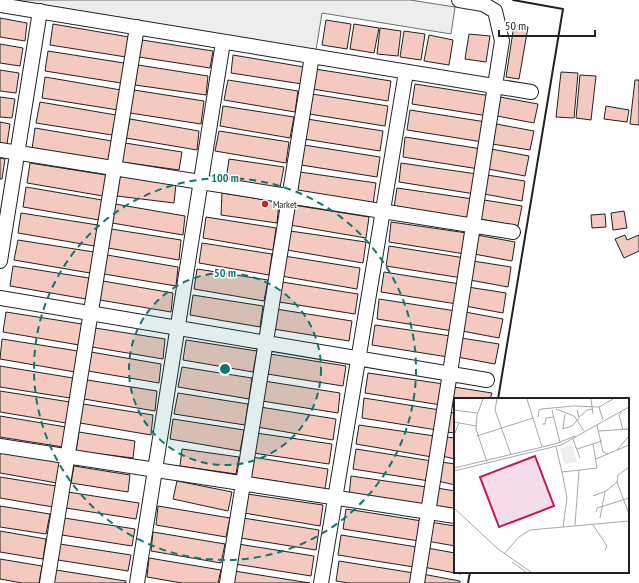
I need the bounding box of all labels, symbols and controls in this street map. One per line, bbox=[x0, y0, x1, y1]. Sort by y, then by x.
scale bar bbox=[499, 12, 595, 38]
text: 50 m bbox=[505, 18, 526, 33]
text: 100 m bbox=[211, 170, 239, 185]
place label: Market bbox=[273, 198, 297, 211]
marker: Market bbox=[260, 199, 270, 209]
text: 50 m bbox=[214, 265, 236, 280]
centre of rings bbox=[218, 362, 232, 376]
inset map bbox=[454, 398, 629, 573]

